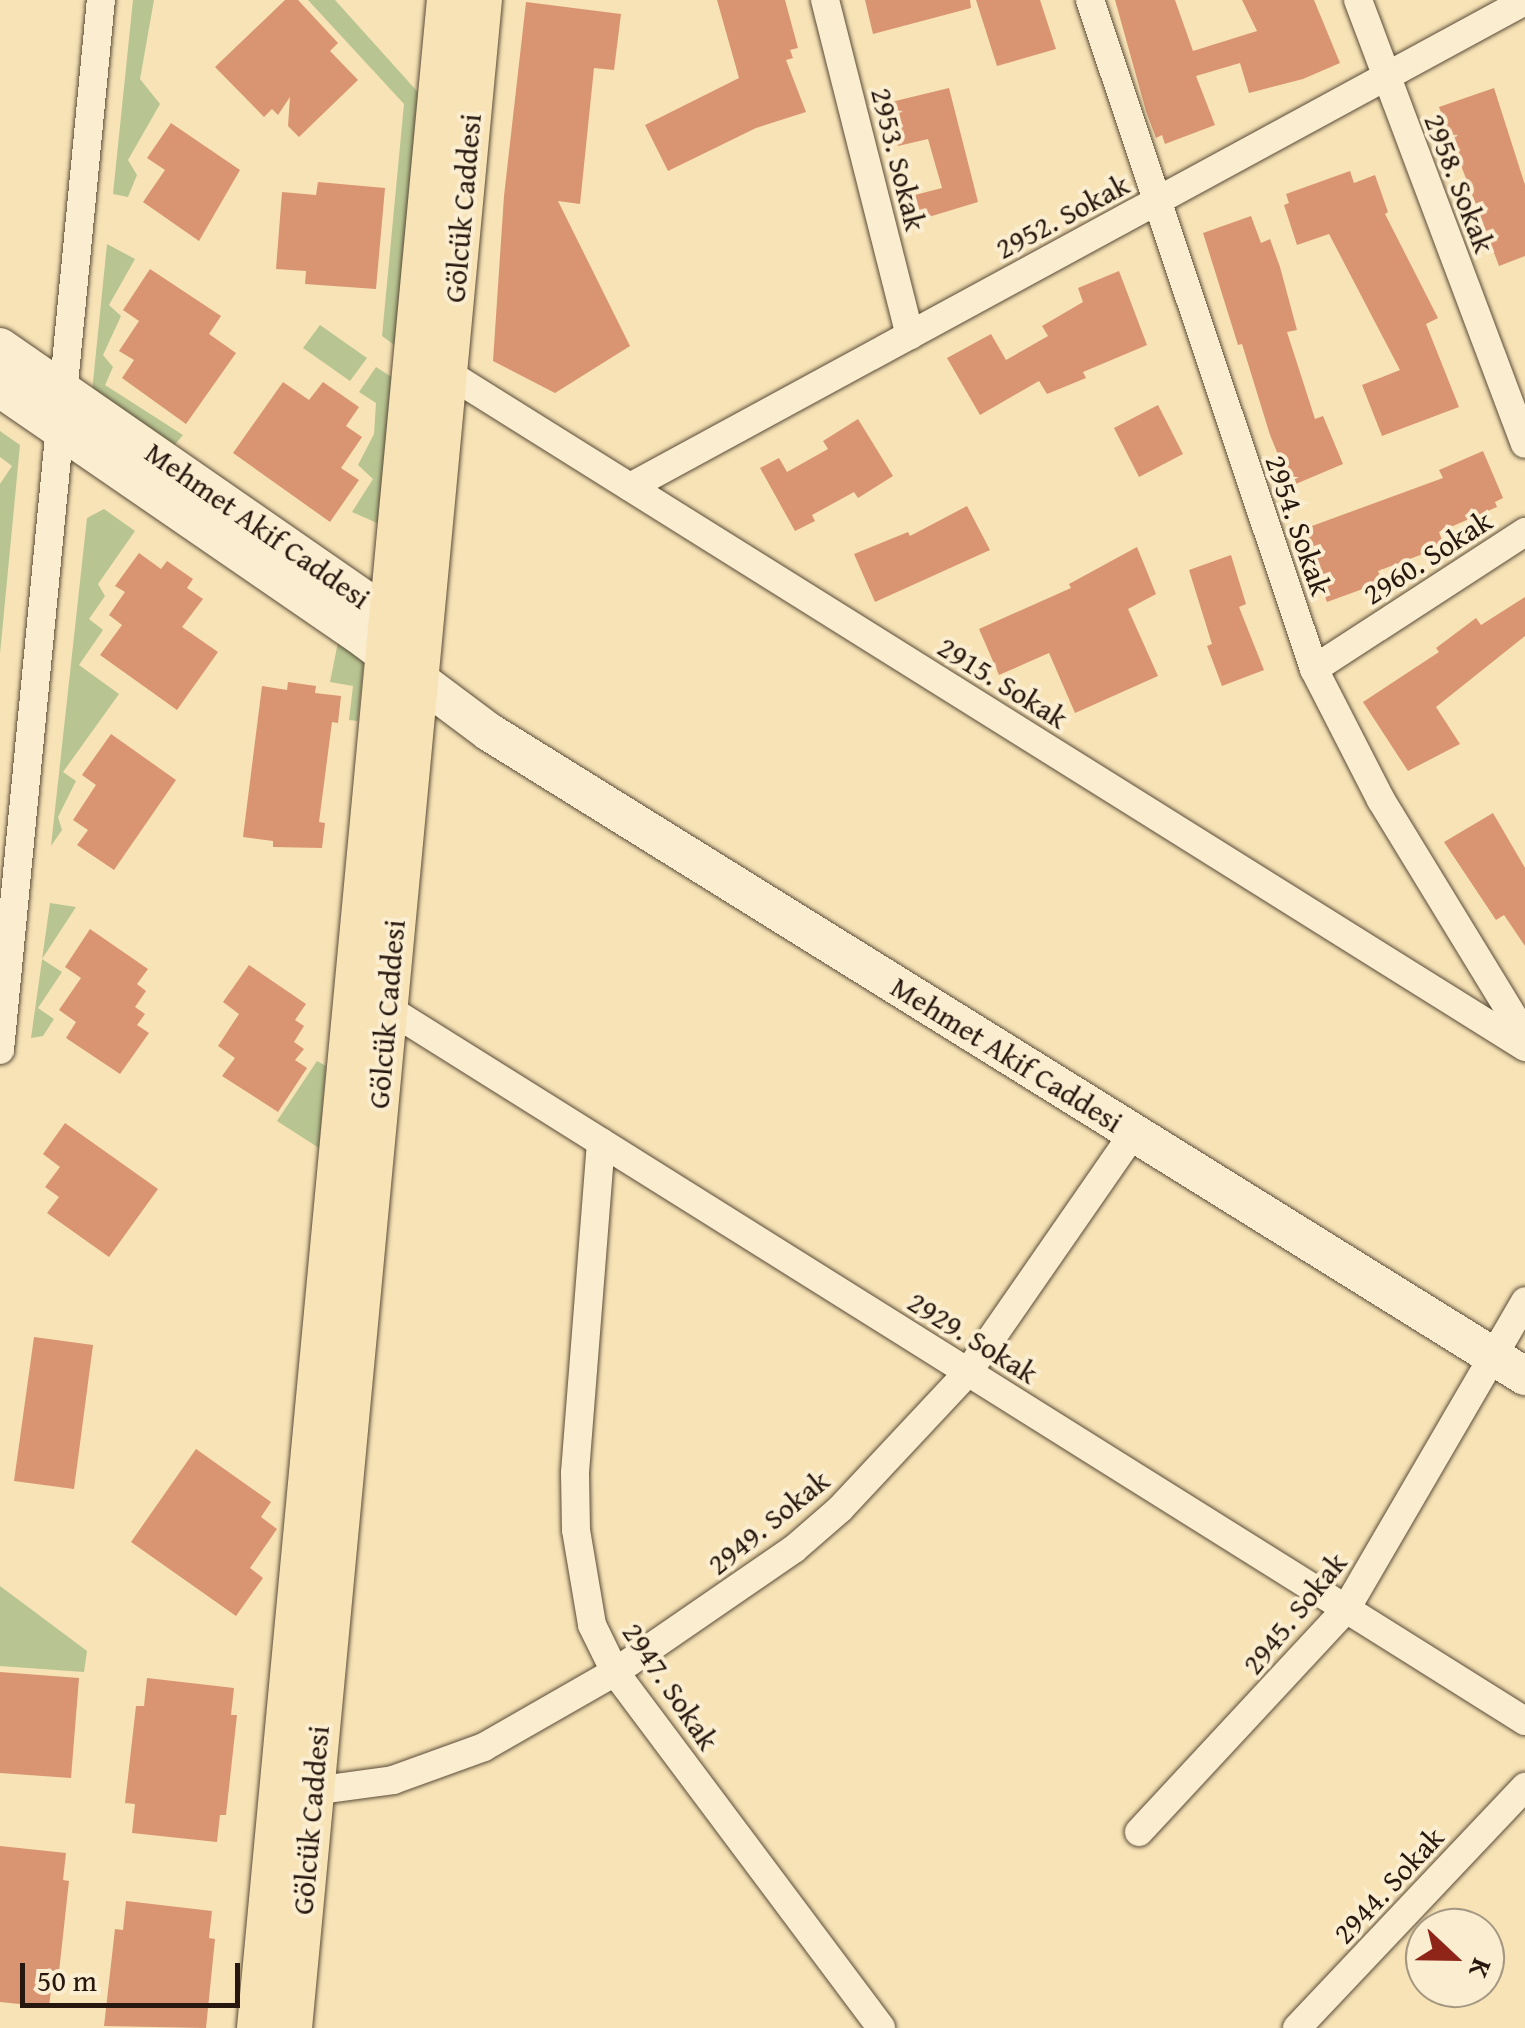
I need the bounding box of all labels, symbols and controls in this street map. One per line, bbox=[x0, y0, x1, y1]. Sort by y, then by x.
street label: 2953. Sokak bbox=[864, 84, 934, 234]
street label: 2958. Sokak bbox=[1417, 108, 1503, 258]
street label: Gölcük Caddesi bbox=[436, 112, 488, 304]
street label: 2952. Sokak bbox=[989, 166, 1135, 266]
street label: Mehmet Akif Caddesi bbox=[139, 434, 377, 616]
street label: 2954. Sokak bbox=[1258, 450, 1340, 600]
street label: 2960. Sokak bbox=[1356, 502, 1498, 612]
street label: 2915. Sokak bbox=[931, 628, 1075, 736]
street label: Gölcük Caddesi bbox=[360, 918, 412, 1110]
street label: Mehmet Akif Caddesi bbox=[885, 968, 1129, 1140]
street label: 2929. Sokak bbox=[901, 1283, 1045, 1391]
street label: 2949. Sokak bbox=[700, 1462, 836, 1582]
street label: 2945. Sokak bbox=[1234, 1545, 1354, 1681]
street label: 2947. Sokak bbox=[615, 1615, 727, 1757]
street label: Gölcük Caddesi bbox=[284, 1724, 336, 1916]
street label: 2944. Sokak bbox=[1325, 1819, 1451, 1951]
north arrow bbox=[1405, 1908, 1505, 2008]
scale bar bbox=[25, 1943, 245, 2005]
text: K bbox=[1459, 1953, 1504, 1985]
text: 50 m bbox=[37, 1958, 97, 2002]

